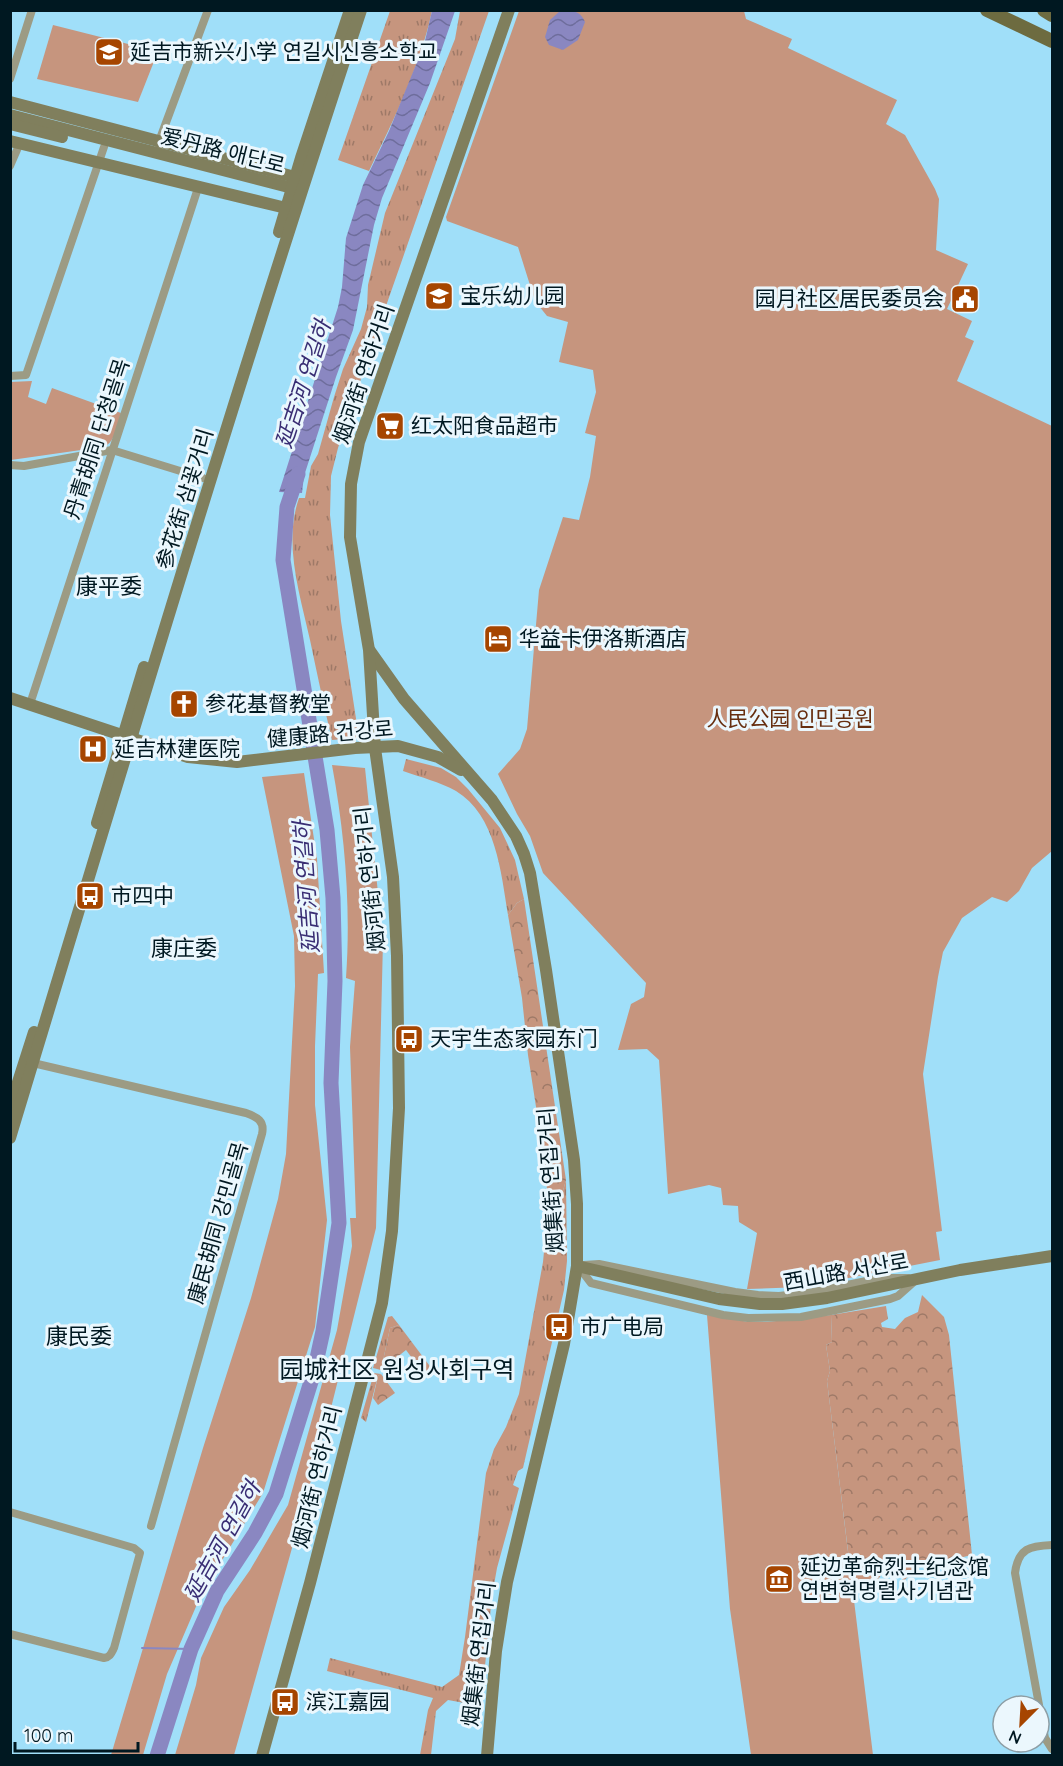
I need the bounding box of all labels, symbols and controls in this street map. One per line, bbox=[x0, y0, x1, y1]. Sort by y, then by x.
school or university icon: 延吉市新兴小学 연길시신흥소학교 bbox=[93, 36, 125, 68]
place label: 延吉市新兴小学 연길시신흥소학교 bbox=[130, 38, 437, 64]
street label: 爱丹路 애단로 bbox=[159, 122, 288, 178]
school or university icon: 宝乐幼儿园 bbox=[423, 280, 455, 312]
place label: 宝乐幼儿园 bbox=[460, 282, 565, 308]
public building icon: 园月社区居民委员会 bbox=[949, 283, 981, 315]
place label: 园月社区居民委员会 bbox=[755, 285, 944, 311]
street label: 烟河街 연하거리 bbox=[327, 300, 399, 447]
water label: 延吉河 연길하 bbox=[269, 314, 338, 451]
street label: 丹青胡同 단청골목 bbox=[58, 355, 134, 522]
supermarket icon: 红太阳食品超市 bbox=[374, 410, 406, 442]
place label: 红太阳食品超市 bbox=[411, 412, 558, 438]
street label: 参花街 삼꽃거리 bbox=[150, 425, 218, 572]
district label: 康平委 bbox=[76, 572, 142, 600]
hotel icon: 华益卡伊洛斯酒店 bbox=[482, 623, 514, 655]
place label: 华益卡伊洛斯酒店 bbox=[519, 625, 687, 651]
church icon: 参花基督教堂 bbox=[168, 688, 200, 720]
place label: 参花基督教堂 bbox=[205, 690, 331, 716]
park label: 人民公园 인민공원 bbox=[706, 705, 874, 731]
street label: 健康路 건강로 bbox=[266, 715, 394, 751]
hospital icon: 延吉林建医院 bbox=[77, 733, 109, 765]
place label: 延吉林建医院 bbox=[114, 735, 240, 761]
street label: 烟河街 연하거리 bbox=[348, 805, 390, 953]
water label: 延吉河 연길하 bbox=[287, 817, 325, 954]
bus stop icon: 市四中 bbox=[74, 880, 106, 912]
place label: 市四中 bbox=[111, 882, 174, 908]
district label: 康庄委 bbox=[151, 934, 217, 962]
bus stop icon: 天宇生态家园东门 bbox=[393, 1023, 425, 1055]
place label: 天宇生态家园东门 bbox=[430, 1025, 598, 1051]
street label: 烟集街 연집거리 bbox=[532, 1106, 568, 1254]
street label: 康民胡同 강민골목 bbox=[182, 1139, 253, 1307]
street label: 西山路 서산로 bbox=[781, 1247, 910, 1295]
bus stop icon: 市广电局 bbox=[543, 1311, 575, 1343]
place label: 市广电局 bbox=[580, 1313, 664, 1339]
district label: 康民委 bbox=[46, 1322, 112, 1350]
district label: 园城社区 원성사회구역 bbox=[279, 1354, 515, 1384]
street label: 烟河街 연하거리 bbox=[286, 1403, 346, 1551]
water label: 延吉河 연길하 bbox=[178, 1474, 268, 1606]
place label: 延边革命烈士纪念馆 연변혁명렬사기념관 bbox=[800, 1553, 989, 1603]
museum icon: 延边革命烈士纪念馆 연변혁명렬사기념관 bbox=[763, 1563, 795, 1595]
street label: 烟集街 연집거리 bbox=[456, 1580, 500, 1728]
bus stop icon: 滨江嘉园 bbox=[269, 1686, 301, 1718]
place label: 滨江嘉园 bbox=[306, 1688, 390, 1714]
north arrow bbox=[991, 1694, 1051, 1754]
scale bar bbox=[15, 1715, 138, 1753]
text: 100 m bbox=[24, 1724, 73, 1747]
text: N bbox=[1005, 1726, 1024, 1749]

